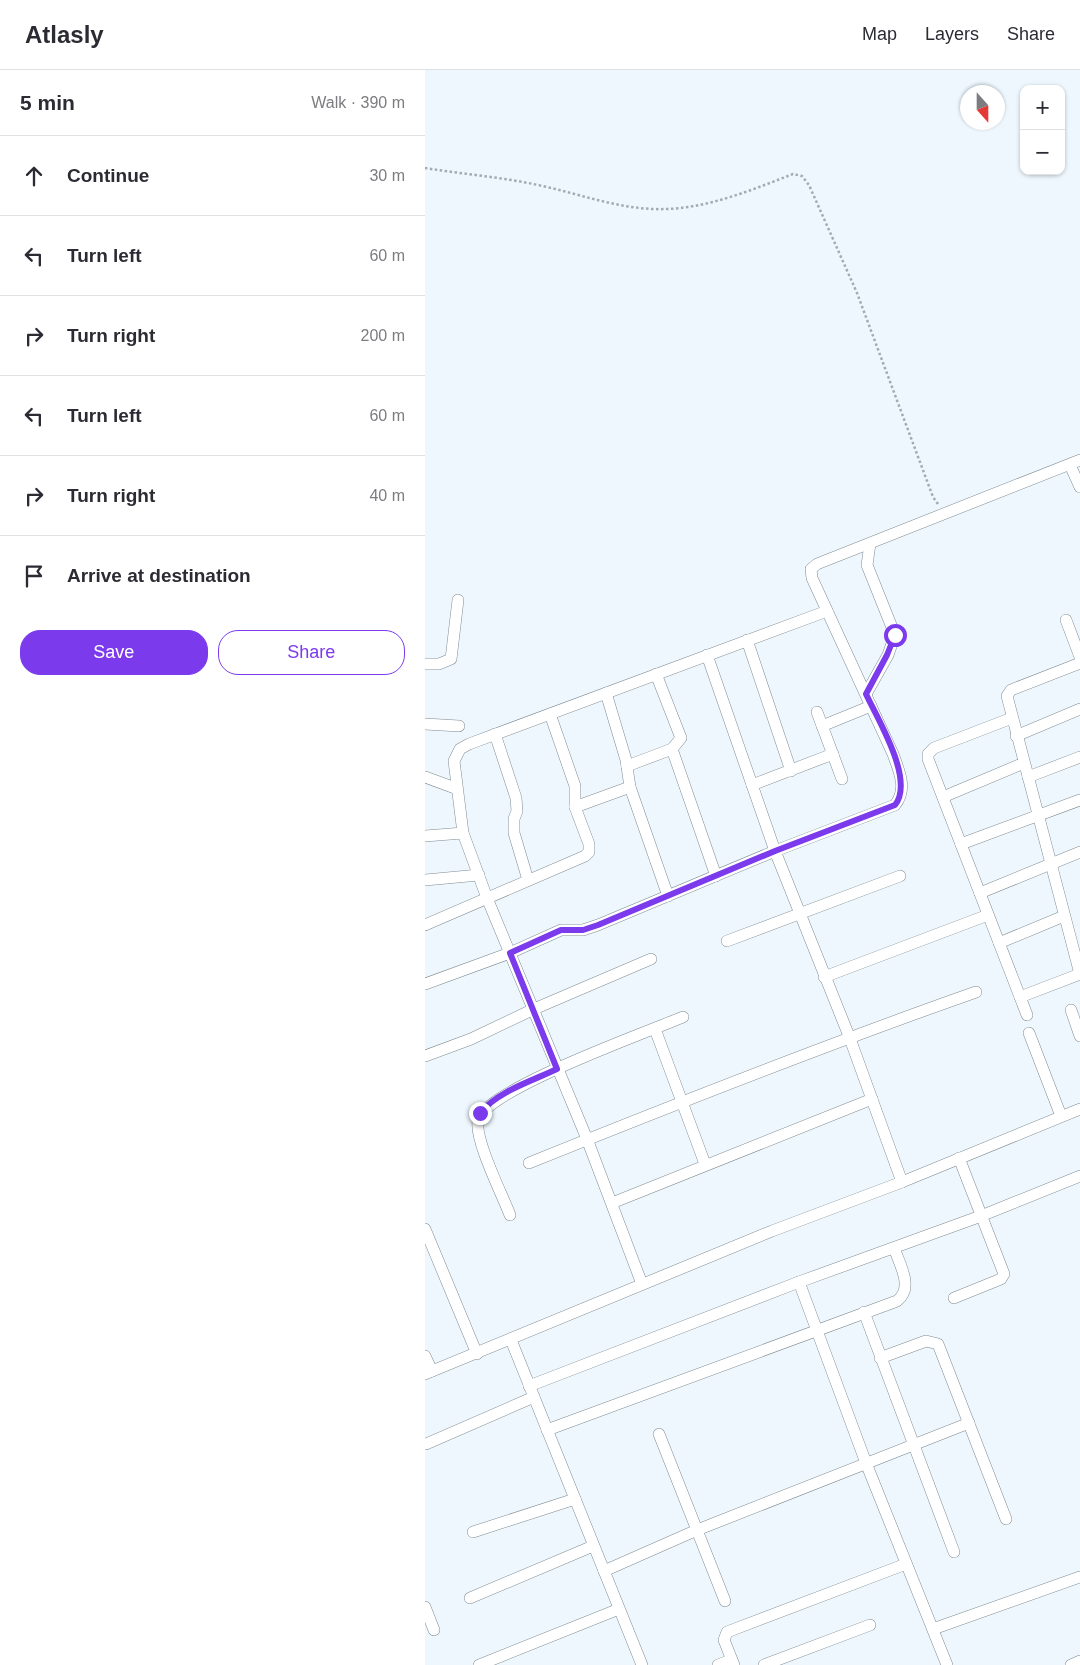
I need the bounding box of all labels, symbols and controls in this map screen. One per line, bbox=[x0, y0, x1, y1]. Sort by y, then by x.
text: Atlasly bbox=[25, 21, 104, 48]
text: Map bbox=[862, 24, 897, 44]
text: Layers bbox=[925, 24, 979, 44]
text: Share bbox=[1007, 24, 1055, 44]
north arrow bbox=[960, 85, 1005, 130]
map controls bbox=[1020, 85, 1065, 175]
button: + bbox=[1020, 85, 1065, 130]
text: 5 min bbox=[20, 91, 75, 114]
text: Walk · 390 m bbox=[311, 94, 405, 111]
button: − bbox=[1020, 130, 1065, 175]
icon: ahead bbox=[20, 162, 48, 190]
text: Continue bbox=[67, 165, 149, 186]
text: 30 m bbox=[369, 167, 405, 184]
icon: left bbox=[20, 242, 48, 270]
text: Turn left bbox=[67, 245, 142, 266]
text: 60 m bbox=[369, 247, 405, 264]
icon: right bbox=[20, 322, 48, 350]
text: Turn right bbox=[67, 325, 155, 346]
text: 200 m bbox=[361, 327, 405, 344]
icon: left bbox=[20, 402, 48, 430]
text: Turn left bbox=[67, 405, 142, 426]
text: 60 m bbox=[369, 407, 405, 424]
icon: right bbox=[20, 482, 48, 510]
text: Turn right bbox=[67, 485, 155, 506]
text: 40 m bbox=[369, 487, 405, 504]
icon: arrive bbox=[20, 562, 48, 590]
text: Arrive at destination bbox=[67, 565, 251, 586]
route start bbox=[884, 624, 907, 647]
button: Save bbox=[20, 630, 208, 675]
button: Share bbox=[218, 630, 405, 675]
route end bbox=[469, 1102, 492, 1125]

